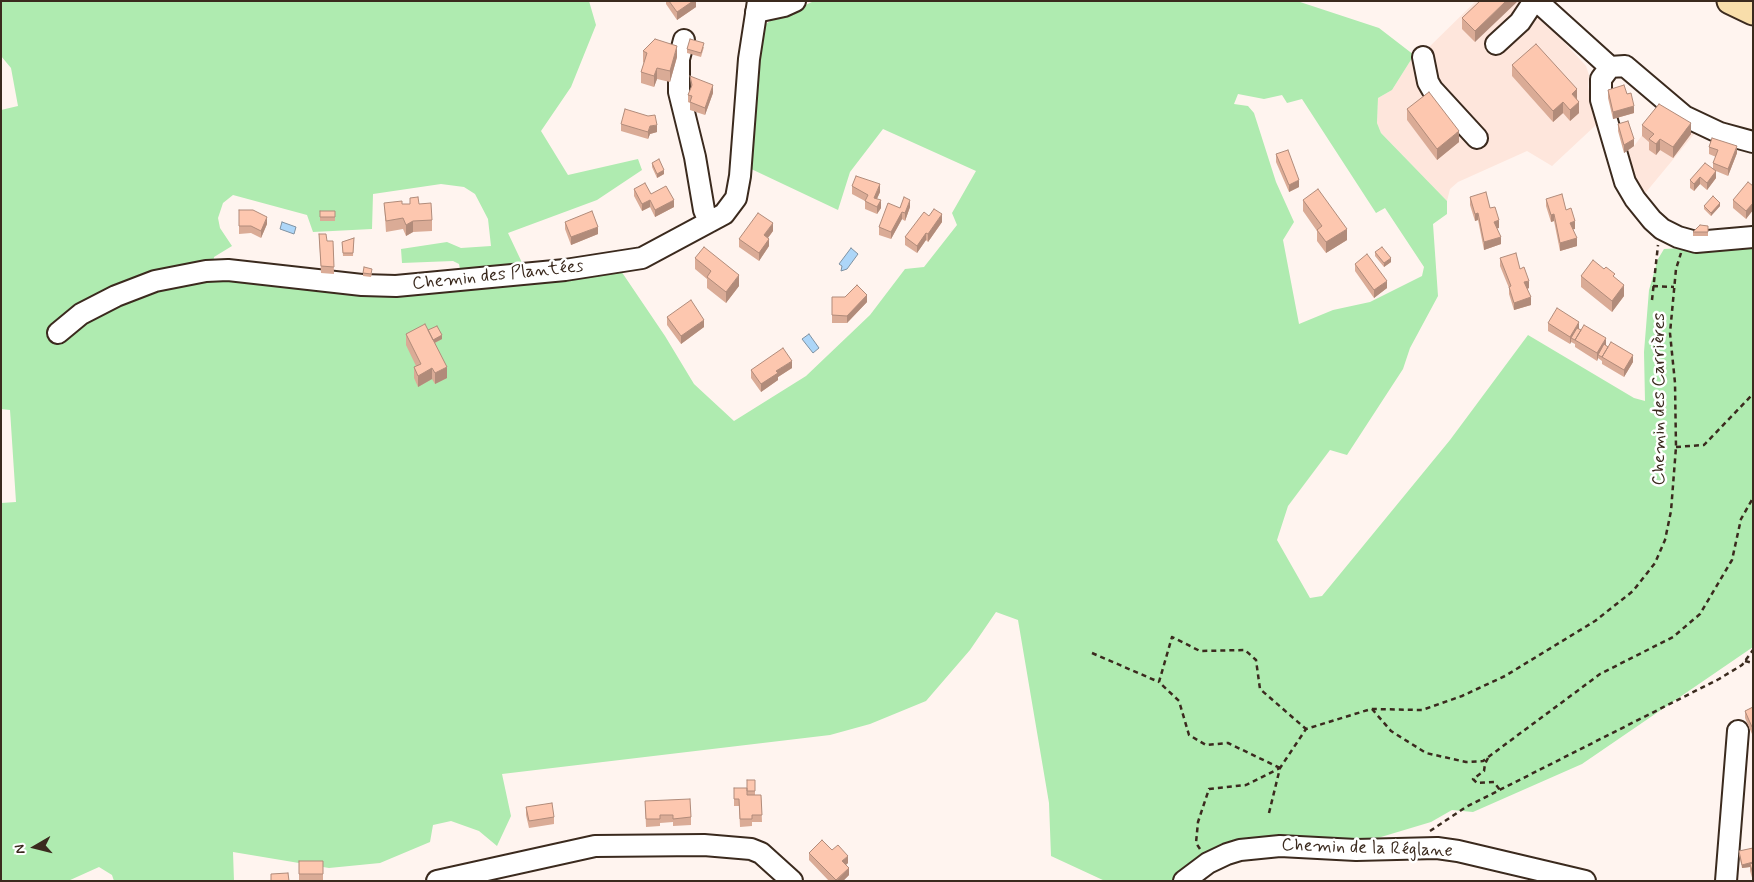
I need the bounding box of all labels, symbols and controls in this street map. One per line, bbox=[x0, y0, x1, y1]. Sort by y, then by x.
street label: Chemin des Plantées bbox=[411, 256, 585, 296]
street label: Chemin des Carrières bbox=[1649, 313, 1671, 485]
north arrow bbox=[10, 822, 60, 872]
street label: Chemin de la Réglane bbox=[1281, 835, 1453, 863]
text: N bbox=[11, 843, 30, 855]

